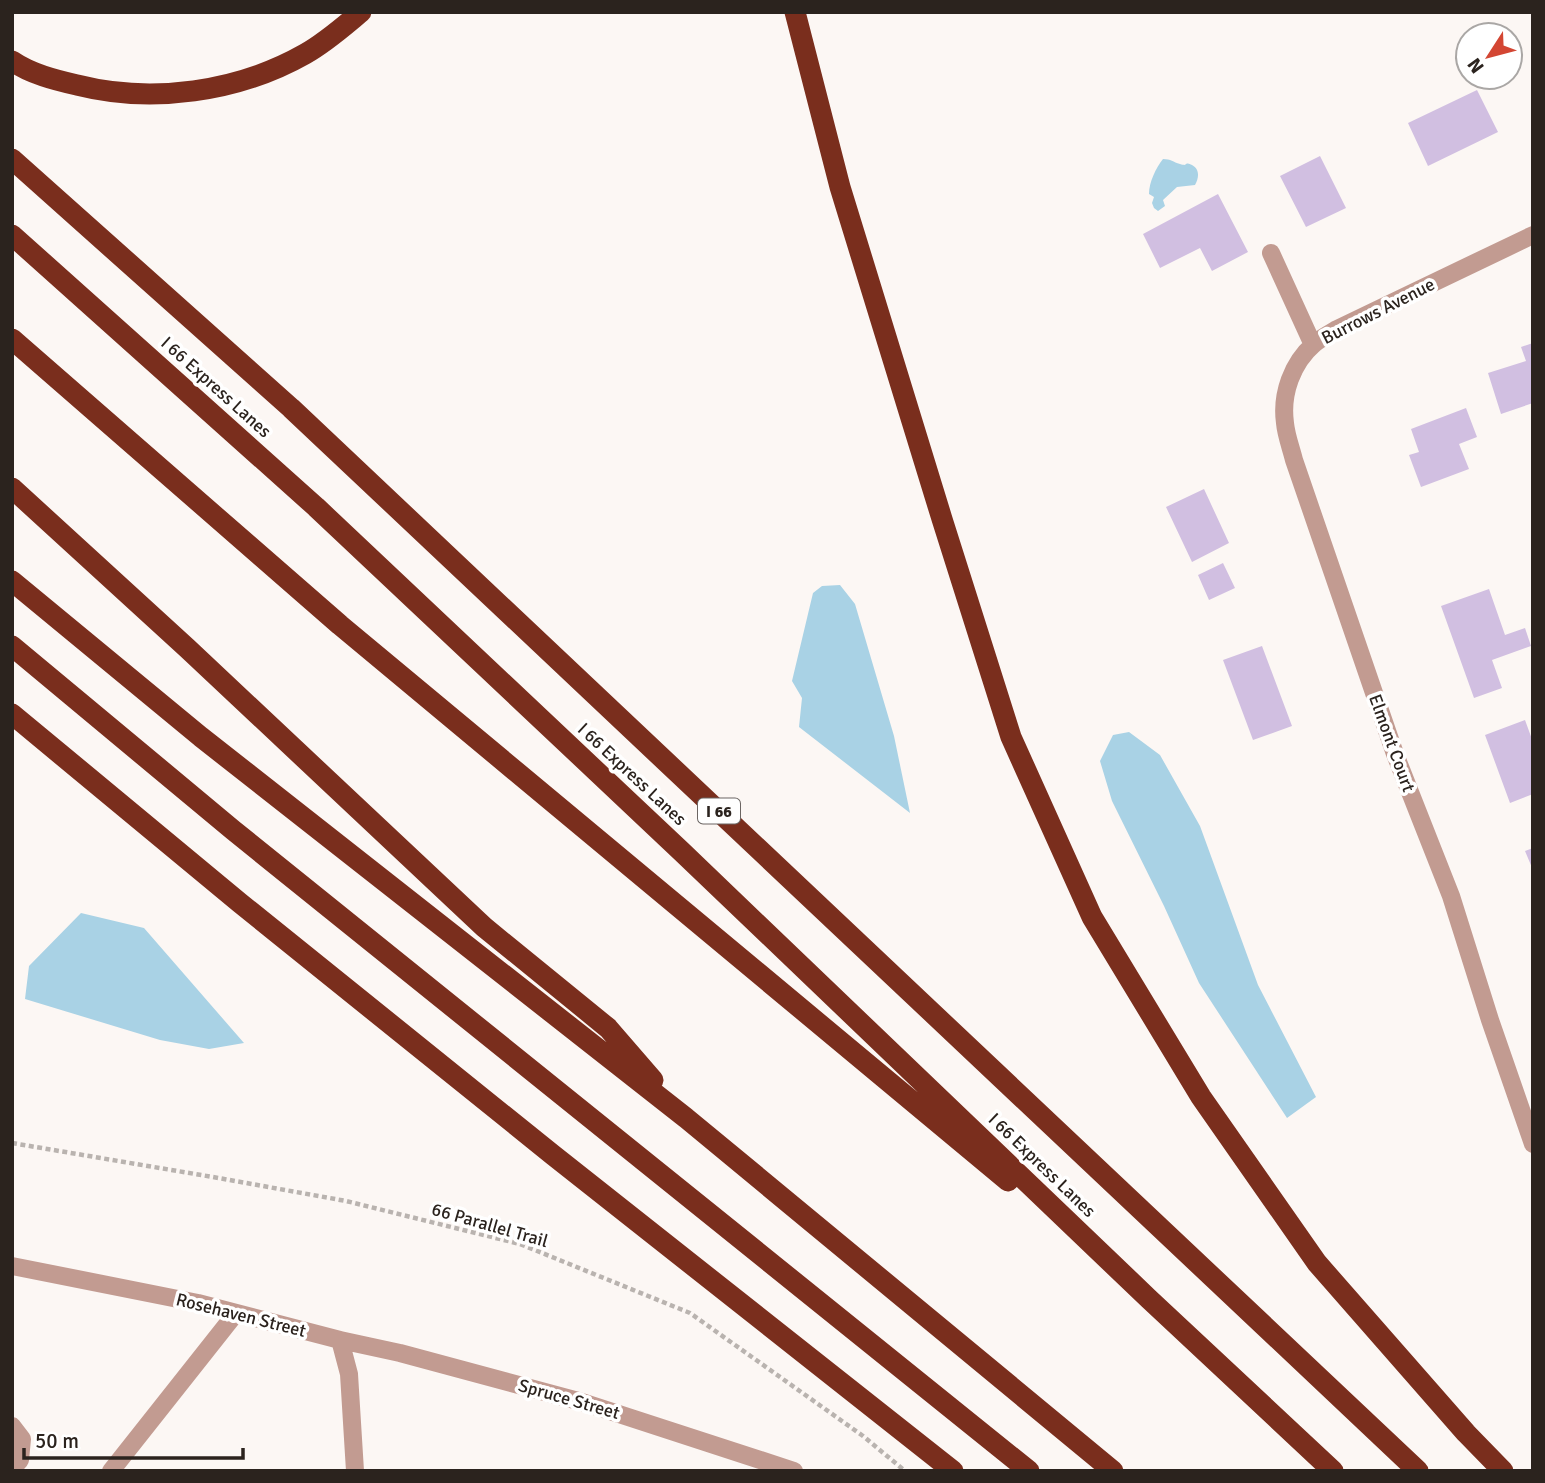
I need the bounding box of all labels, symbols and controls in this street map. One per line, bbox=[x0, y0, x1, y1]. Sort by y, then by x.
north arrow bbox=[1454, 21, 1524, 91]
text: N bbox=[1462, 53, 1490, 78]
street label: Burrows Avenue bbox=[1318, 273, 1438, 349]
street label: I 66 Express Lanes bbox=[156, 332, 276, 442]
street label: Elmont Court bbox=[1364, 691, 1420, 795]
street label: I 66 Express Lanes bbox=[573, 718, 691, 830]
road number: I 66 bbox=[698, 798, 740, 824]
street label: I 66 Express Lanes bbox=[984, 1108, 1100, 1222]
street label: 66 Parallel Trail bbox=[429, 1198, 551, 1252]
street label: Rosehaven Street bbox=[174, 1288, 308, 1342]
street label: Spruce Street bbox=[516, 1374, 622, 1424]
scale bar bbox=[24, 1416, 243, 1460]
text: 50 m bbox=[35, 1428, 79, 1454]

